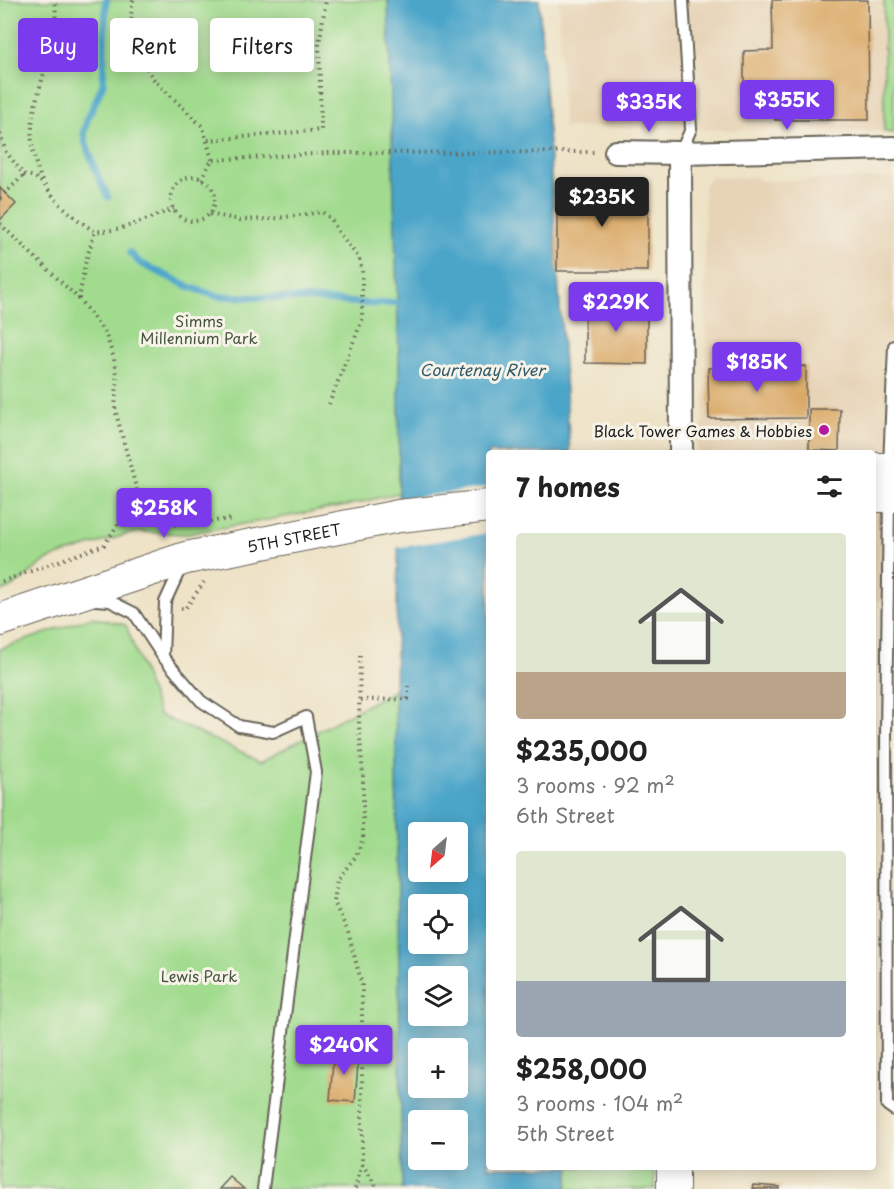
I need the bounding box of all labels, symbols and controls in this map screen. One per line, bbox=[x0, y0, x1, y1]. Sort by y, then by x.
chip: Buy bbox=[18, 18, 98, 72]
chip: Rent bbox=[110, 18, 198, 72]
chip: Filters bbox=[210, 18, 314, 72]
pin: $355K bbox=[745, 80, 829, 131]
pin: $335K bbox=[607, 82, 691, 133]
text: $355K bbox=[754, 84, 820, 114]
text: $335K bbox=[616, 86, 682, 116]
pin: $235K bbox=[560, 177, 644, 228]
text: $235K bbox=[569, 181, 635, 211]
pin: $229K bbox=[574, 282, 658, 333]
text: $229K bbox=[583, 286, 649, 316]
park label: Simms Millennium Park bbox=[140, 309, 258, 349]
pin: $185K bbox=[715, 342, 799, 393]
text: $185K bbox=[726, 346, 788, 376]
water label: Courtenay River bbox=[419, 357, 547, 381]
place label: Black Tower Games & Hobbies bbox=[594, 419, 812, 442]
marker: Black Tower Games & Hobbies bbox=[817, 423, 831, 437]
text: 7 homes bbox=[516, 467, 620, 506]
icon: filters bbox=[813, 470, 846, 503]
pin: $258K bbox=[122, 488, 206, 539]
text: $258K bbox=[130, 492, 198, 522]
street label: 5TH STREET bbox=[245, 516, 343, 557]
icon: home bbox=[627, 572, 735, 680]
text: $235,000 bbox=[516, 731, 647, 770]
text: 3 rooms · 92 m² bbox=[516, 770, 675, 800]
text: 6th Street bbox=[516, 800, 615, 830]
north arrow bbox=[408, 822, 468, 882]
map controls bbox=[408, 822, 468, 1170]
icon: home bbox=[627, 890, 735, 998]
button: locate bbox=[408, 894, 468, 954]
park label: Lewis Park bbox=[161, 964, 237, 987]
button: layers bbox=[408, 966, 468, 1026]
pin: $240K bbox=[302, 1025, 386, 1076]
text: $240K bbox=[309, 1029, 379, 1059]
button: + bbox=[408, 1038, 468, 1098]
text: $258,000 bbox=[516, 1049, 647, 1088]
text: 3 rooms · 104 m² bbox=[516, 1088, 683, 1118]
button: − bbox=[408, 1110, 468, 1170]
text: 5th Street bbox=[516, 1118, 614, 1148]

